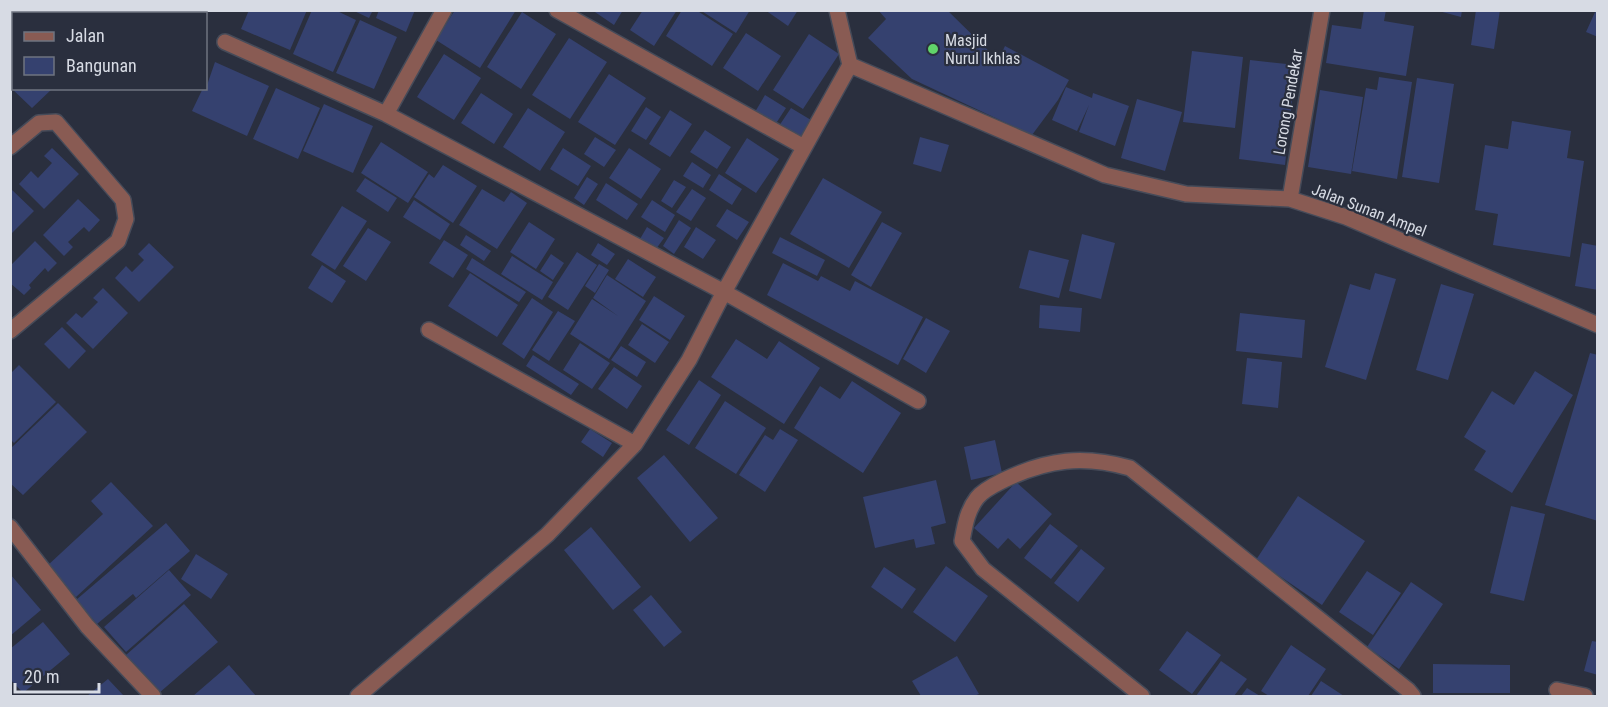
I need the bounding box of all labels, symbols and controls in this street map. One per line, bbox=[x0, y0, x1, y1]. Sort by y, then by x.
legend bbox=[12, 12, 207, 90]
text: Jalan bbox=[66, 25, 105, 46]
place label: Masjid Nurul Ikhlas bbox=[945, 31, 1020, 68]
marker: Masjid Nurul Ikhlas bbox=[926, 42, 940, 56]
street label: Lorong Pendekar bbox=[1269, 48, 1307, 156]
text: Bangunan bbox=[66, 55, 137, 76]
street label: Jalan Sunan Ampel bbox=[1309, 179, 1429, 241]
scale bar bbox=[15, 656, 99, 694]
text: 20 m bbox=[24, 666, 59, 687]

